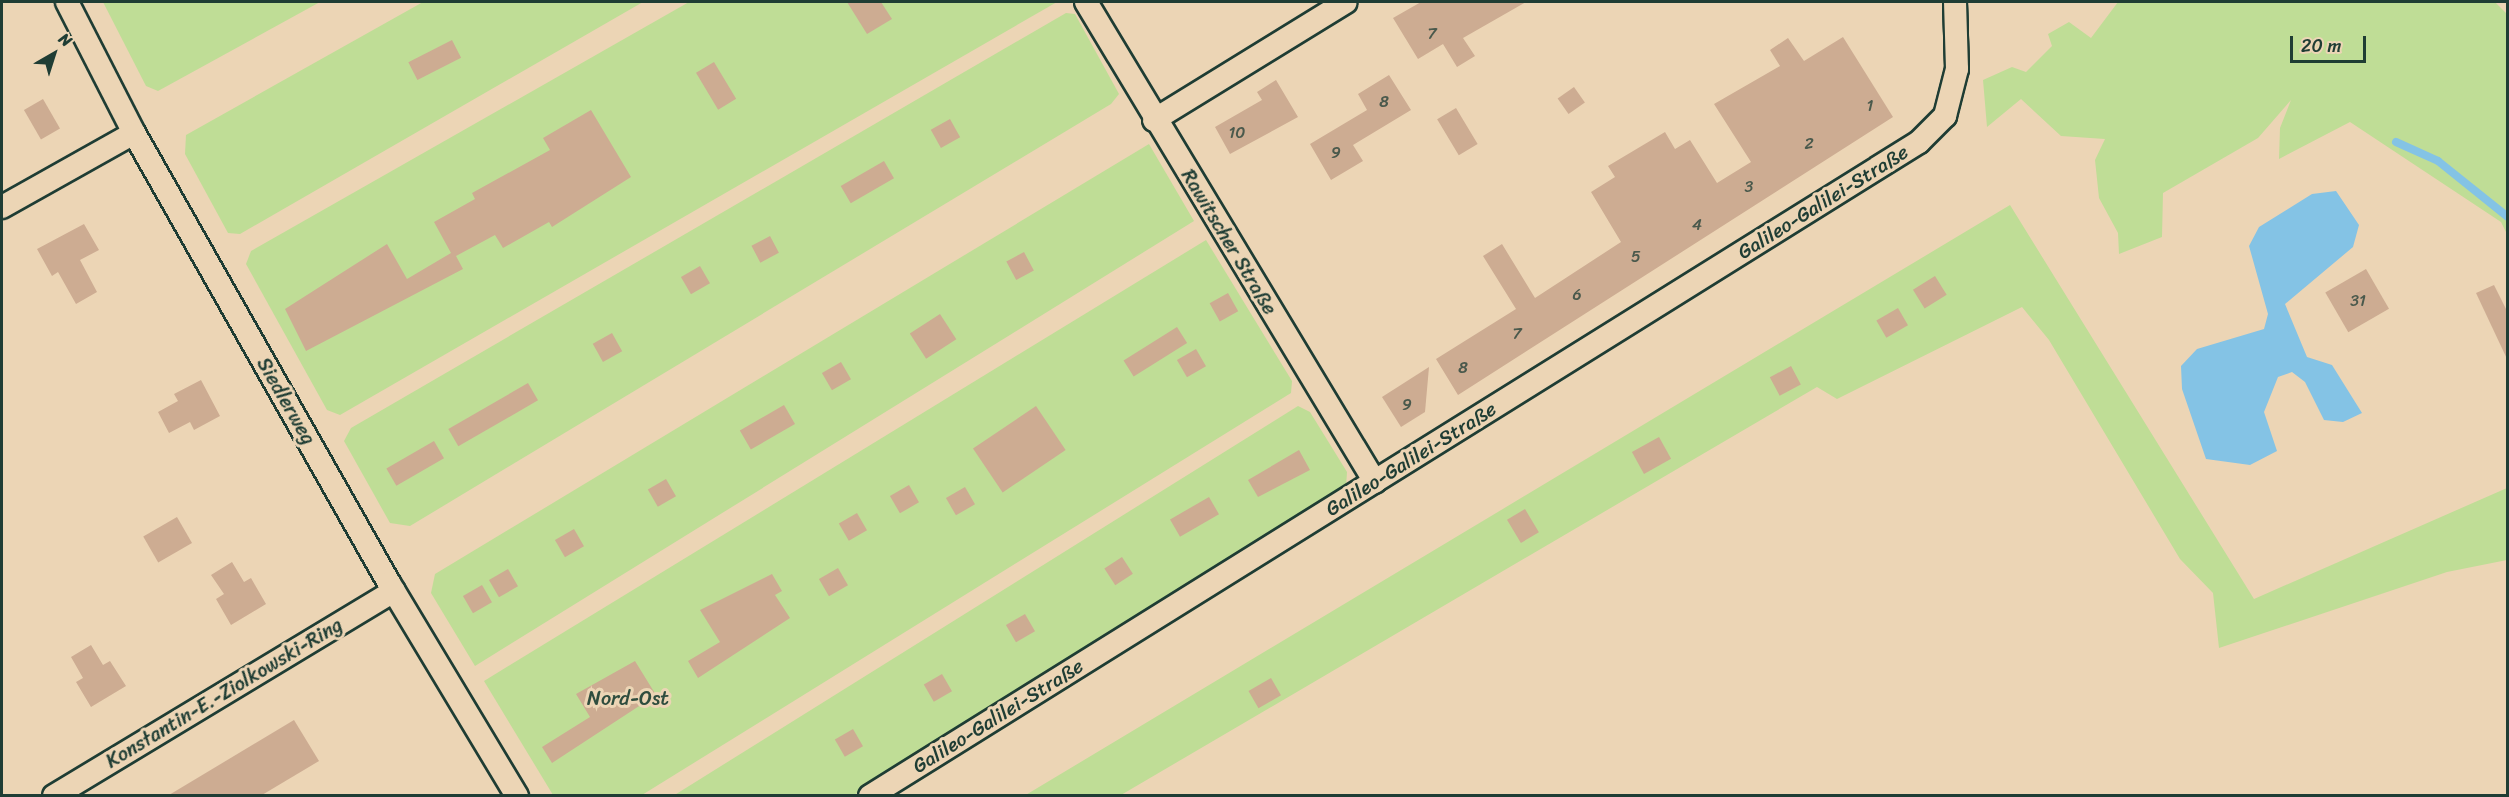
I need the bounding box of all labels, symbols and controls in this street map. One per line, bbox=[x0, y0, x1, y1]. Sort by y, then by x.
north arrow bbox=[24, 24, 84, 84]
house number: 7 bbox=[1427, 24, 1437, 44]
scale bar bbox=[2293, 24, 2370, 62]
text: N bbox=[52, 25, 79, 54]
text: 20 m bbox=[2301, 30, 2341, 62]
house number: 8 bbox=[1379, 92, 1389, 112]
house number: 1 bbox=[1867, 96, 1873, 116]
house number: 10 bbox=[1229, 123, 1245, 143]
house number: 2 bbox=[1804, 134, 1814, 154]
street label: Galileo-Galilei-Straße bbox=[1733, 140, 1913, 264]
house number: 9 bbox=[1331, 143, 1341, 163]
street label: Rawitscher Straße bbox=[1176, 165, 1282, 319]
house number: 3 bbox=[1745, 177, 1753, 197]
house number: 4 bbox=[1692, 215, 1702, 235]
house number: 5 bbox=[1631, 247, 1641, 267]
house number: 6 bbox=[1572, 285, 1582, 305]
house number: 31 bbox=[2350, 291, 2366, 311]
house number: 7 bbox=[1512, 324, 1522, 344]
street label: Siedlerweg bbox=[251, 353, 321, 449]
house number: 8 bbox=[1458, 358, 1468, 378]
house number: 9 bbox=[1402, 395, 1412, 415]
street label: Galileo-Galilei-Straße bbox=[1321, 397, 1501, 521]
street label: Konstantin-E.-Ziolkowski-Ring bbox=[101, 613, 347, 773]
street label: Galileo-Galilei-Straße bbox=[908, 654, 1088, 778]
park label: Nord-Ost bbox=[587, 686, 669, 710]

